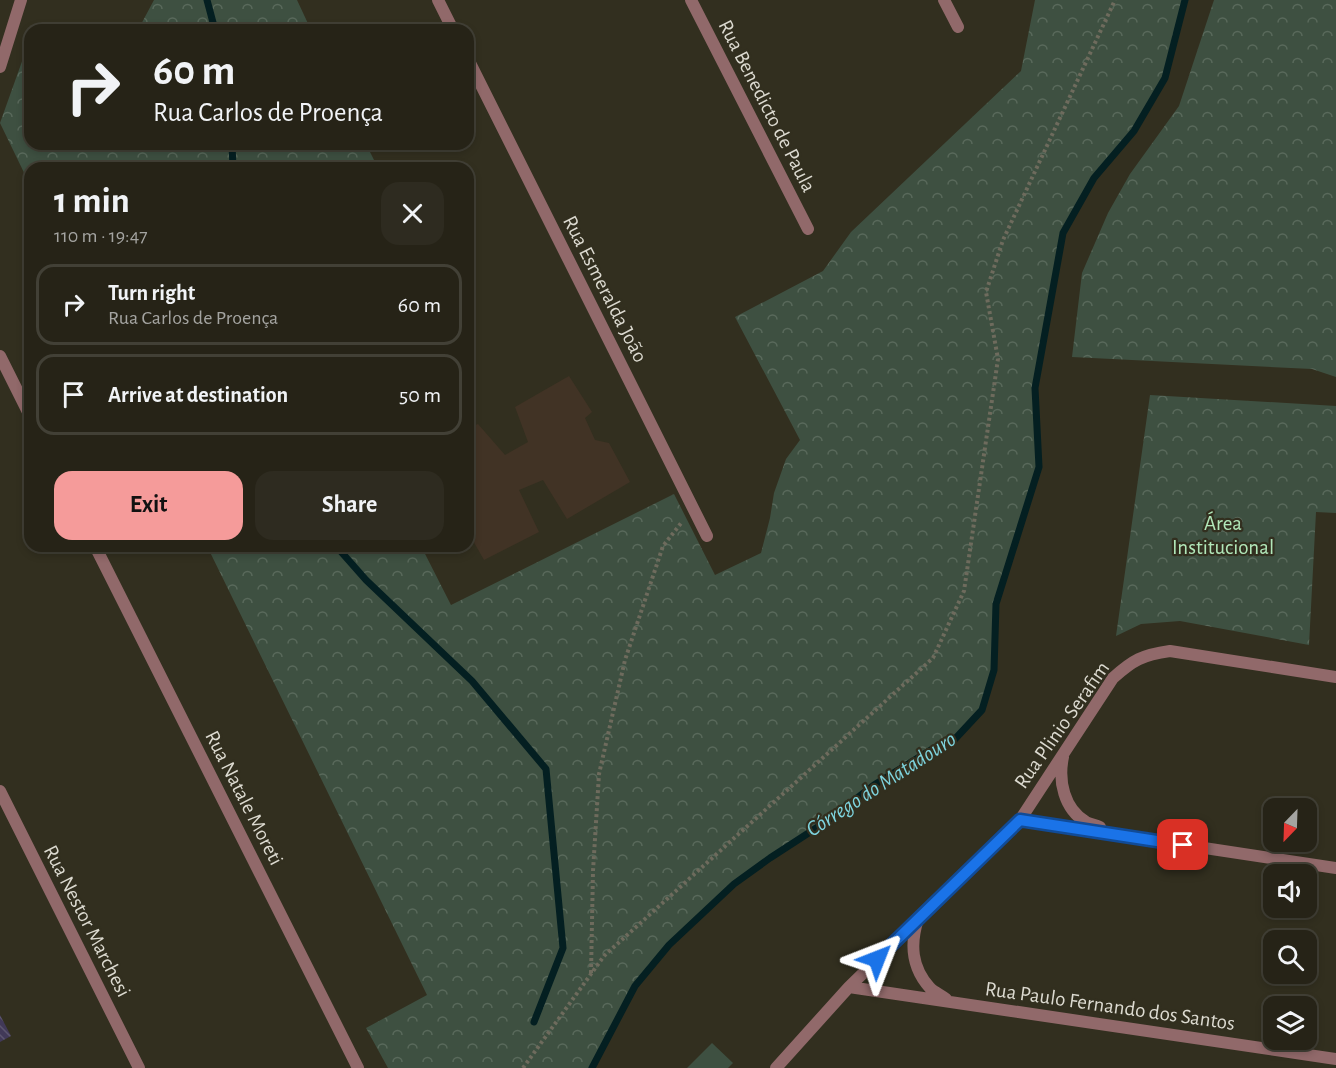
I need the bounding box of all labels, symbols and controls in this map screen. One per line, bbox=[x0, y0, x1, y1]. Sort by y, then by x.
street label: Rua Benedicto de Paula bbox=[714, 16, 820, 196]
icon: right bbox=[54, 48, 132, 126]
text: 60 m bbox=[153, 50, 235, 92]
text: Rua Carlos de Proença bbox=[153, 99, 383, 126]
button: close bbox=[381, 182, 444, 245]
text: 1 min bbox=[54, 183, 130, 219]
street label: Rua Esmeralda João bbox=[559, 212, 651, 366]
text: 110 m · 19:47 bbox=[54, 226, 148, 246]
text: Turn right bbox=[108, 282, 195, 304]
icon: right bbox=[57, 288, 90, 321]
text: 60 m bbox=[398, 294, 441, 316]
text: Rua Carlos de Proença bbox=[108, 308, 278, 328]
icon: arrive bbox=[57, 378, 90, 411]
text: Arrive at destination bbox=[108, 384, 288, 406]
text: 50 m bbox=[399, 384, 441, 406]
button: Exit bbox=[54, 471, 243, 540]
button: Share bbox=[255, 471, 444, 540]
park label: Área Institucional bbox=[1172, 511, 1274, 558]
street label: Rua Plinio Serafim bbox=[1010, 658, 1114, 792]
street label: Rua Natale Moreti bbox=[201, 727, 287, 869]
water label: Córrego do Matadouro bbox=[802, 727, 960, 841]
north arrow bbox=[1263, 798, 1317, 852]
map controls bbox=[1263, 798, 1317, 1050]
pin bbox=[1157, 819, 1208, 870]
icon: arrive bbox=[1166, 828, 1199, 861]
street label: Rua Nestor Marchesi bbox=[40, 842, 134, 1000]
button: sound bbox=[1263, 864, 1317, 918]
position arrow bbox=[845, 927, 909, 991]
button: search bbox=[1263, 930, 1317, 984]
street label: Rua Paulo Fernando dos Santos bbox=[984, 978, 1236, 1034]
button: layers bbox=[1263, 996, 1317, 1050]

